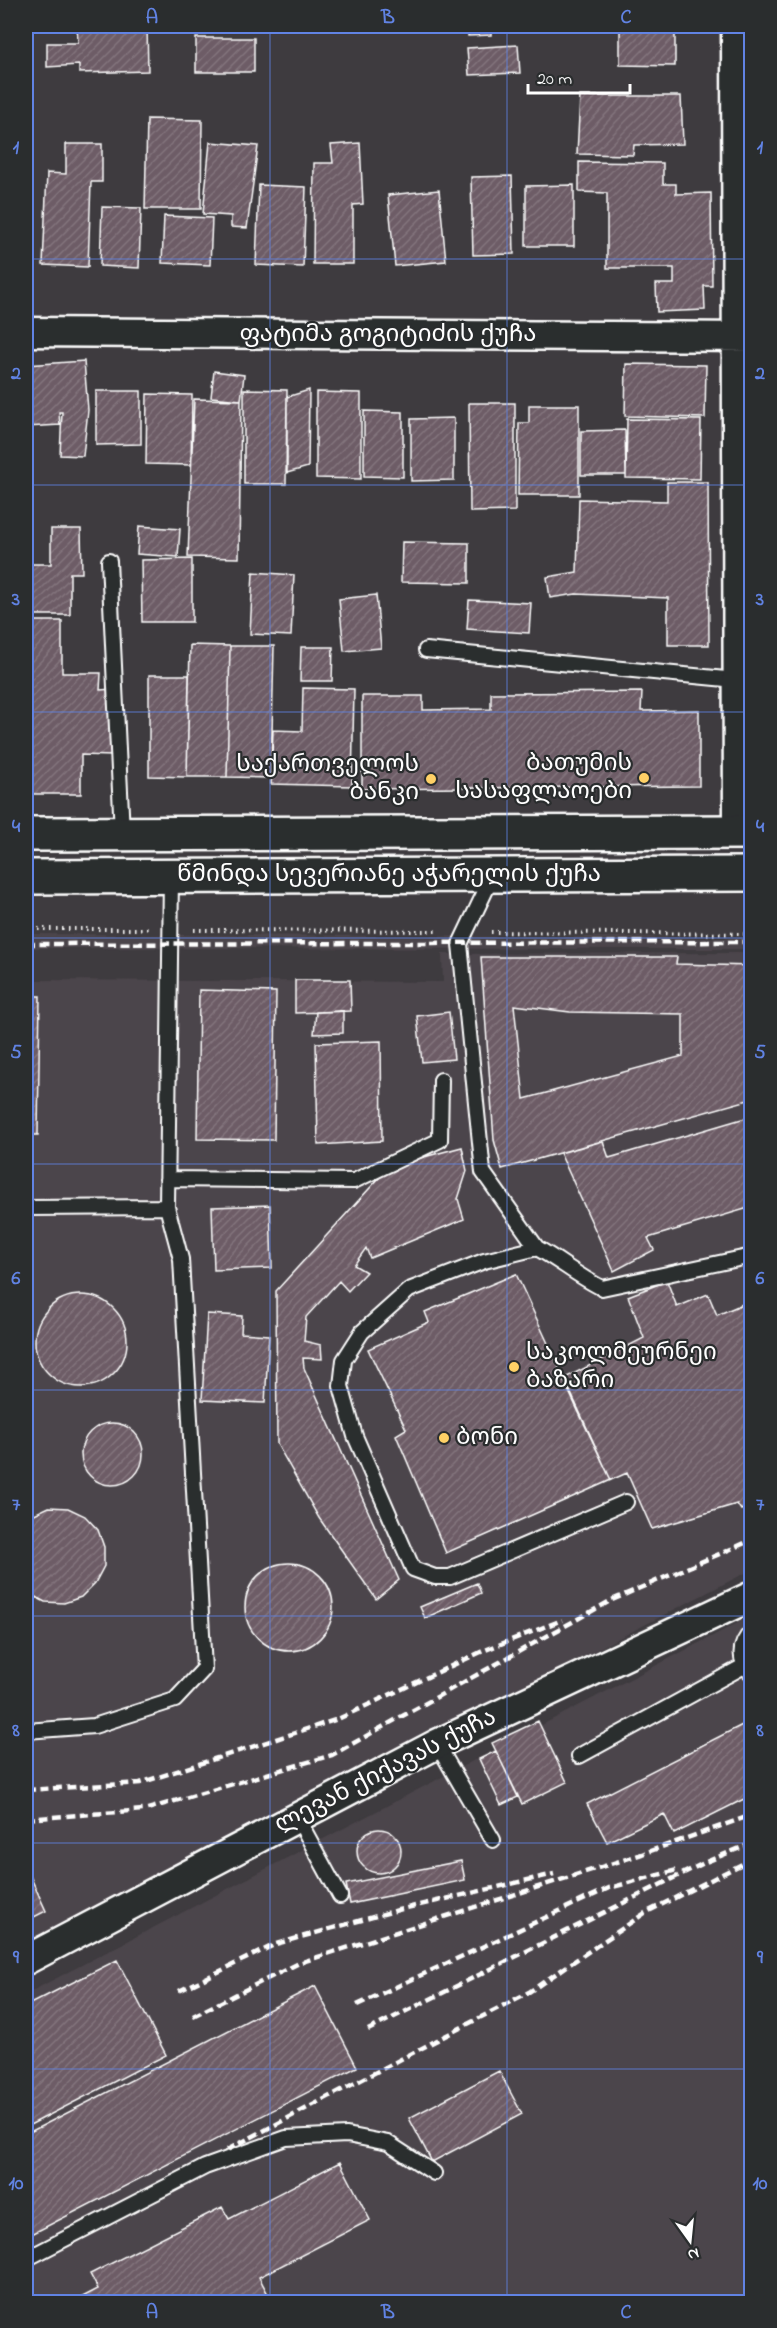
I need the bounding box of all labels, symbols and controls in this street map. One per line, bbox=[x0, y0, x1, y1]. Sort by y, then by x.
text: A bbox=[146, 4, 158, 33]
text: B bbox=[380, 4, 395, 33]
text: C bbox=[621, 4, 632, 33]
scale bar bbox=[528, 57, 630, 95]
text: 20 m bbox=[537, 67, 572, 93]
text: 1 bbox=[13, 134, 20, 163]
text: 1 bbox=[757, 134, 764, 163]
street label: ფატიმა გოგიტიძის ქუჩა bbox=[240, 318, 536, 353]
text: 2 bbox=[10, 360, 21, 389]
text: 2 bbox=[754, 360, 765, 389]
text: 3 bbox=[11, 586, 20, 615]
text: 3 bbox=[755, 586, 764, 615]
place label: ბათუმის სასაფლაოები bbox=[455, 747, 632, 810]
place label: საქართველოს ბანკი bbox=[236, 748, 419, 811]
marker: ბათუმის სასაფლაოები bbox=[637, 771, 651, 785]
marker: საქართველოს ბანკი bbox=[424, 772, 438, 786]
text: 4 bbox=[12, 813, 21, 842]
text: 4 bbox=[756, 813, 765, 842]
street label: წმინდა სევერიანე აჭარელის ქუჩა bbox=[177, 858, 601, 893]
text: 5 bbox=[10, 1039, 22, 1068]
text: 5 bbox=[754, 1039, 766, 1068]
text: 6 bbox=[12, 1265, 21, 1294]
text: 6 bbox=[756, 1265, 765, 1294]
place label: საკოლმეურნეი ბაზარი bbox=[526, 1336, 717, 1399]
marker: საკოლმეურნეი ბაზარი bbox=[507, 1360, 521, 1374]
place label: ბონი bbox=[456, 1421, 518, 1456]
marker: ბონი bbox=[437, 1431, 451, 1445]
text: 7 bbox=[12, 1491, 21, 1520]
text: 7 bbox=[756, 1491, 765, 1520]
street label: ლევან ქიქავას ქუჩა bbox=[269, 1701, 503, 1843]
text: 8 bbox=[11, 1717, 20, 1746]
text: 8 bbox=[755, 1717, 764, 1746]
text: 9 bbox=[12, 1944, 20, 1973]
text: 9 bbox=[756, 1944, 764, 1973]
text: 10 bbox=[9, 2170, 24, 2199]
text: 10 bbox=[753, 2170, 768, 2199]
north arrow bbox=[660, 2211, 720, 2271]
text: N bbox=[685, 2241, 702, 2267]
text: A bbox=[146, 2299, 158, 2328]
text: B bbox=[380, 2299, 395, 2328]
text: C bbox=[621, 2299, 632, 2328]

